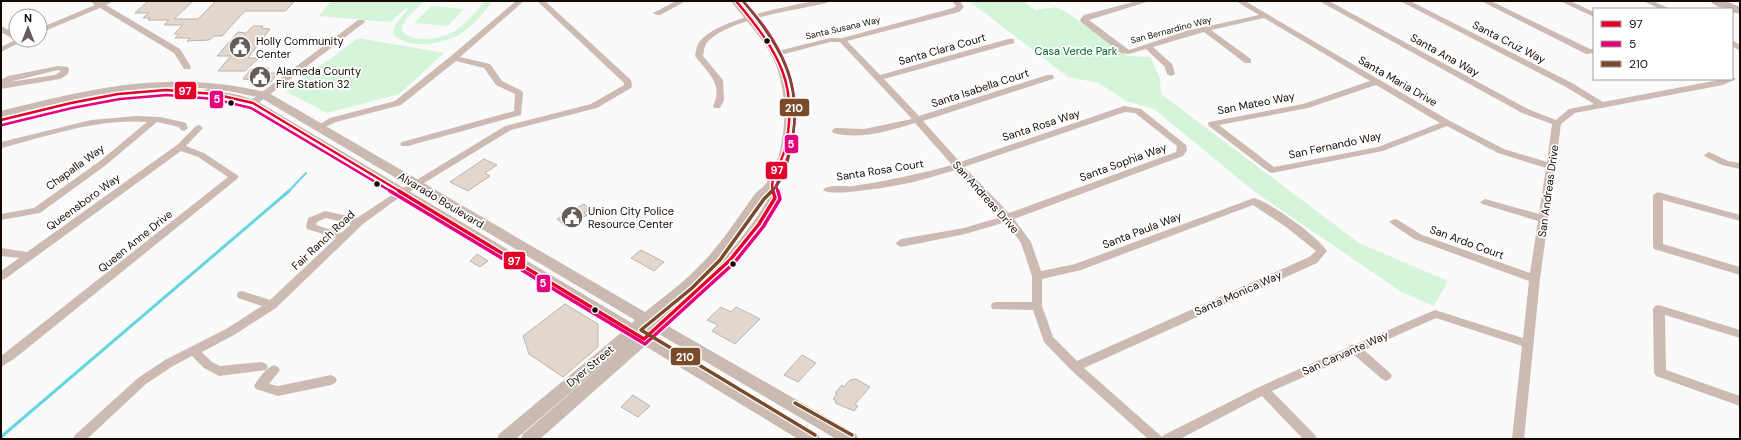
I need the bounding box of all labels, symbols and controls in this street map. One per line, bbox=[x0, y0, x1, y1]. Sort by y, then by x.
north arrow bbox=[8, 8, 48, 48]
legend bbox=[1593, 8, 1733, 80]
text: N bbox=[24, 11, 32, 25]
street label: San Bernardino Way bbox=[1129, 13, 1213, 47]
street label: Santa Susana Way bbox=[804, 14, 882, 42]
text: 97 bbox=[1629, 16, 1643, 32]
street label: Santa Cruz Way bbox=[1470, 18, 1548, 66]
street label: Santa Clara Court bbox=[897, 30, 987, 68]
street label: Santa Ana Way bbox=[1408, 30, 1482, 80]
public building icon: Holly Community Center bbox=[227, 34, 253, 60]
place label: Holly Community Center bbox=[256, 34, 344, 61]
unlabelled marker bbox=[762, 36, 772, 46]
text: 5 bbox=[1629, 36, 1636, 52]
park label: Casa Verde Park bbox=[1035, 44, 1118, 58]
street label: Santa Maria Drive bbox=[1356, 53, 1440, 109]
text: 210 bbox=[1629, 56, 1648, 72]
public building icon: Alameda County Fire Station 32 bbox=[247, 64, 273, 90]
place label: Alameda County Fire Station 32 bbox=[276, 64, 361, 91]
street label: Santa Isabella Court bbox=[929, 66, 1031, 110]
line badge: 97 bbox=[174, 81, 197, 100]
text: 97 bbox=[179, 84, 191, 98]
street label: San Mateo Way bbox=[1216, 89, 1296, 117]
line badge: 5 bbox=[209, 90, 224, 109]
text: 5 bbox=[214, 92, 221, 106]
unlabelled marker bbox=[226, 98, 236, 108]
line badge: 210 bbox=[779, 98, 810, 117]
text: 210 bbox=[785, 101, 803, 115]
street label: Santa Rosa Way bbox=[1000, 106, 1082, 144]
street label: San Fernando Way bbox=[1287, 128, 1383, 162]
line badge: 5 bbox=[784, 134, 799, 154]
text: 5 bbox=[788, 137, 795, 151]
street label: Santa Sophia Way bbox=[1078, 140, 1168, 184]
street label: Chapalla Way bbox=[43, 141, 107, 193]
street label: San Andreas Drive bbox=[1535, 144, 1561, 238]
street label: Santa Rosa Court bbox=[835, 156, 925, 184]
street label: San Andreas Drive bbox=[950, 158, 1022, 236]
line badge: 97 bbox=[765, 161, 788, 180]
text: 97 bbox=[771, 163, 783, 177]
street label: Alvarado Boulevard bbox=[395, 169, 487, 231]
street label: Queensboro Way bbox=[43, 170, 123, 234]
unlabelled marker bbox=[372, 179, 382, 189]
public building icon: Union City Police Resource Center bbox=[559, 204, 585, 230]
place label: Union City Police Resource Center bbox=[588, 204, 674, 231]
street label: Queen Anne Drive bbox=[95, 207, 175, 275]
street label: Fair Ranch Road bbox=[289, 207, 357, 273]
street label: Santa Paula Way bbox=[1100, 208, 1184, 252]
street label: San Ardo Court bbox=[1428, 222, 1506, 262]
line badge: 97 bbox=[503, 251, 526, 270]
text: 97 bbox=[508, 254, 520, 268]
unlabelled marker bbox=[728, 259, 738, 269]
street label: Santa Monica Way bbox=[1192, 268, 1284, 318]
line badge: 5 bbox=[536, 274, 551, 293]
text: 5 bbox=[540, 276, 547, 290]
unlabelled marker bbox=[590, 305, 600, 315]
street label: San Carvante Way bbox=[1300, 328, 1390, 378]
street label: Dyer Street bbox=[563, 342, 617, 390]
line badge: 210 bbox=[670, 347, 701, 366]
text: 210 bbox=[676, 350, 694, 364]

